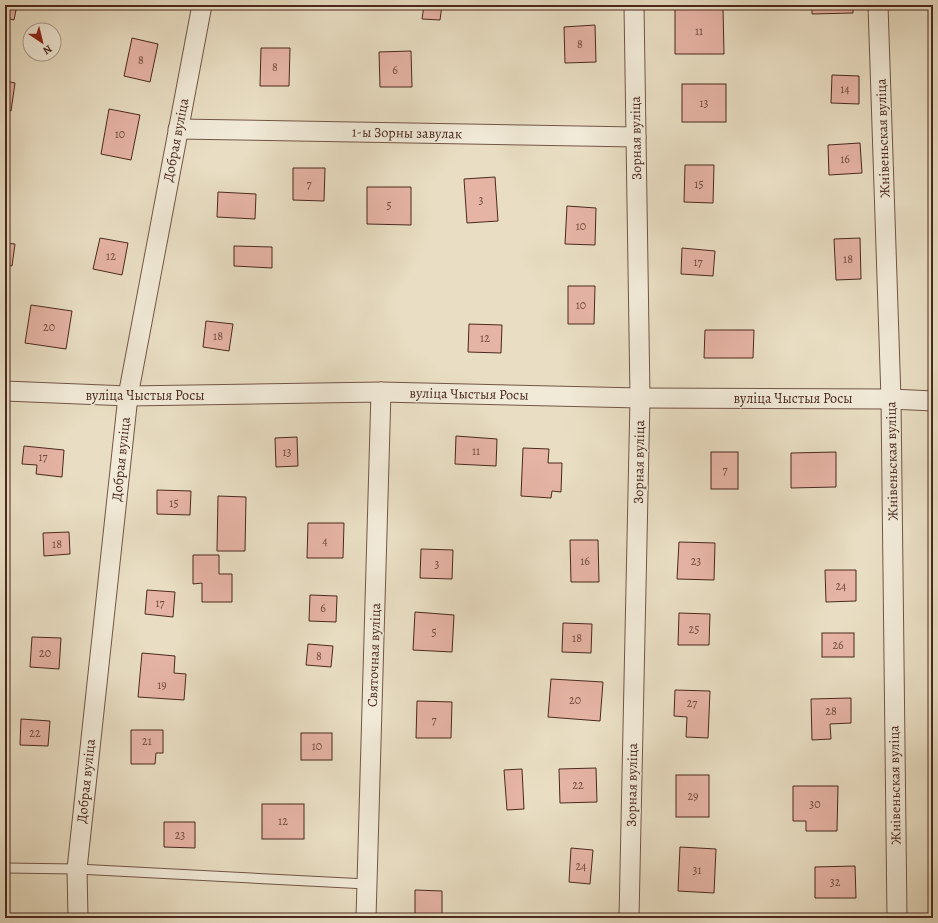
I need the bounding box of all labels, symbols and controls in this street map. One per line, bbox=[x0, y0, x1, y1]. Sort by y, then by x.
north arrow bbox=[22, 22, 62, 62]
house number: 11 bbox=[695, 23, 703, 39]
house number: 8 bbox=[577, 36, 583, 52]
text: N bbox=[40, 41, 55, 58]
house number: 8 bbox=[138, 52, 144, 68]
house number: 8 bbox=[272, 59, 278, 75]
house number: 6 bbox=[392, 62, 398, 78]
street label: Жнівеньская вуліца bbox=[871, 77, 895, 198]
house number: 14 bbox=[840, 81, 850, 97]
street label: Зорная вуліца bbox=[626, 95, 646, 180]
house number: 13 bbox=[699, 95, 709, 111]
street label: Добрая вуліца bbox=[159, 96, 194, 183]
street label: 1-ы Зорны завулак bbox=[352, 123, 462, 143]
house number: 10 bbox=[115, 126, 125, 142]
house number: 16 bbox=[840, 151, 850, 167]
house number: 7 bbox=[306, 176, 312, 192]
house number: 15 bbox=[694, 176, 704, 192]
house number: 3 bbox=[479, 192, 484, 208]
house number: 5 bbox=[386, 197, 392, 213]
house number: 10 bbox=[576, 218, 586, 234]
house number: 12 bbox=[106, 248, 116, 264]
house number: 18 bbox=[843, 251, 853, 267]
house number: 17 bbox=[693, 254, 704, 270]
house number: 10 bbox=[576, 297, 586, 313]
house number: 20 bbox=[43, 319, 55, 335]
house number: 18 bbox=[213, 328, 223, 344]
house number: 12 bbox=[480, 330, 490, 346]
street label: вуліца Чыстыя Росы bbox=[409, 383, 529, 405]
street label: вуліца Чыстыя Росы bbox=[85, 386, 205, 405]
street label: вуліца Чыстыя Росы bbox=[733, 389, 853, 408]
street label: Жнівеньская вуліца bbox=[881, 401, 903, 521]
street label: Добрая вуліца bbox=[107, 415, 135, 502]
street label: Зорная вуліца bbox=[629, 419, 649, 504]
house number: 11 bbox=[472, 443, 480, 459]
house number: 13 bbox=[282, 444, 292, 460]
house number: 17 bbox=[38, 449, 49, 465]
house number: 7 bbox=[722, 462, 728, 478]
house number: 15 bbox=[169, 495, 179, 511]
house number: 4 bbox=[322, 533, 328, 549]
house number: 18 bbox=[52, 536, 62, 552]
house number: 16 bbox=[580, 553, 590, 569]
house number: 23 bbox=[691, 553, 701, 569]
house number: 3 bbox=[435, 556, 440, 572]
house number: 24 bbox=[835, 578, 847, 594]
house number: 17 bbox=[155, 595, 166, 611]
house number: 6 bbox=[320, 600, 326, 616]
street label: Святочная вуліца bbox=[363, 602, 385, 707]
house number: 25 bbox=[689, 621, 699, 637]
house number: 5 bbox=[431, 624, 437, 640]
house number: 18 bbox=[572, 630, 582, 646]
house number: 26 bbox=[832, 637, 844, 653]
house number: 20 bbox=[39, 645, 51, 661]
house number: 8 bbox=[316, 648, 322, 664]
house number: 19 bbox=[157, 677, 167, 693]
house number: 20 bbox=[569, 692, 581, 708]
house number: 27 bbox=[687, 695, 698, 711]
house number: 28 bbox=[825, 703, 837, 719]
house number: 7 bbox=[431, 712, 437, 728]
house number: 22 bbox=[29, 725, 41, 741]
street label: Жнівеньская вуліца bbox=[884, 725, 906, 845]
house number: 21 bbox=[142, 733, 152, 749]
street label: Добрая вуліца bbox=[72, 737, 100, 824]
house number: 10 bbox=[312, 738, 322, 754]
street label: Зорная вуліца bbox=[622, 742, 642, 827]
house number: 22 bbox=[572, 777, 584, 793]
house number: 29 bbox=[687, 788, 699, 804]
house number: 30 bbox=[809, 796, 821, 812]
house number: 12 bbox=[278, 813, 288, 829]
house number: 23 bbox=[175, 827, 185, 843]
house number: 24 bbox=[575, 858, 587, 874]
house number: 31 bbox=[692, 862, 702, 878]
house number: 32 bbox=[830, 874, 841, 890]

